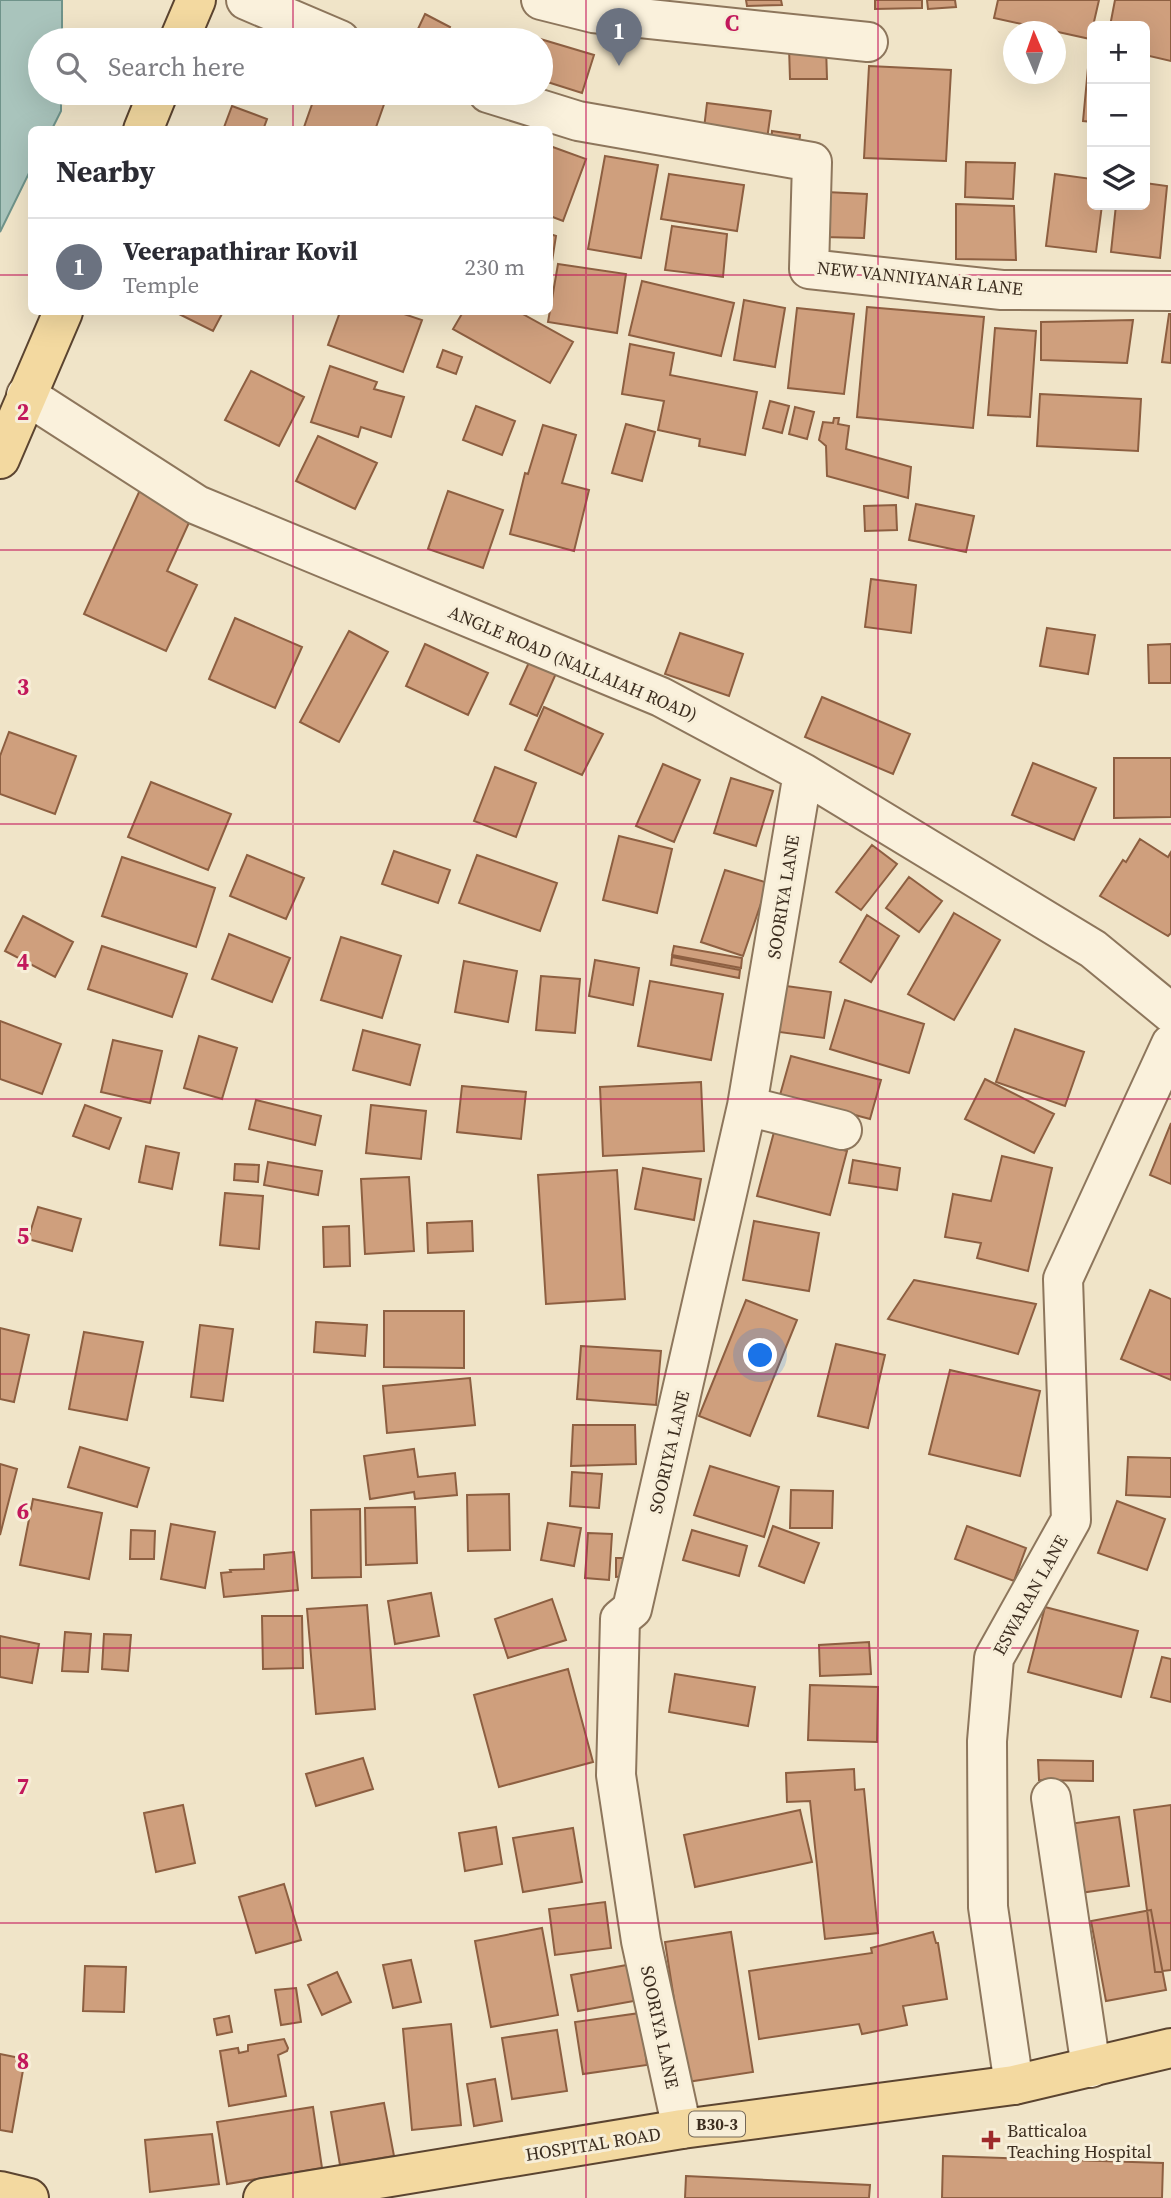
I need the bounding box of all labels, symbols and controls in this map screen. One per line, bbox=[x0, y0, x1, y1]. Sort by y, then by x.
text: C bbox=[725, 7, 739, 39]
pin: 1 bbox=[596, 8, 642, 66]
north arrow bbox=[1003, 21, 1066, 84]
map controls bbox=[1087, 21, 1150, 210]
button: + bbox=[1087, 21, 1150, 84]
search box bbox=[28, 28, 553, 105]
icon: search bbox=[52, 48, 90, 86]
text: Search here bbox=[108, 49, 245, 85]
button: − bbox=[1087, 84, 1150, 147]
button: layers bbox=[1087, 147, 1150, 210]
text: Nearby bbox=[56, 151, 155, 192]
text: Veerapathirar Kovil bbox=[123, 233, 358, 269]
text: 1 bbox=[73, 251, 85, 283]
text: 230 m bbox=[464, 251, 525, 283]
street label: NEW VANNIYANAR LANE bbox=[816, 255, 1024, 301]
text: Temple bbox=[123, 269, 199, 301]
text: 2 bbox=[17, 396, 29, 428]
street label: ANGLE ROAD (NALLAIAH ROAD) bbox=[445, 599, 701, 727]
text: 3 bbox=[17, 671, 29, 703]
street label: SOORIYA LANE bbox=[761, 833, 805, 961]
text: 4 bbox=[17, 946, 29, 978]
text: 5 bbox=[17, 1220, 29, 1252]
your location bbox=[743, 1338, 777, 1372]
street label: SOORIYA LANE bbox=[643, 1388, 695, 1516]
text: 6 bbox=[17, 1495, 29, 1527]
street label: ESWARAN LANE bbox=[987, 1530, 1074, 1660]
text: 7 bbox=[17, 1770, 29, 1802]
street label: SOORIYA LANE bbox=[635, 1963, 685, 2091]
text: 8 bbox=[17, 2045, 29, 2077]
road number: B30-3 bbox=[689, 2112, 745, 2136]
place label: Batticaloa Teaching Hospital bbox=[1007, 2118, 1152, 2164]
street label: HOSPITAL ROAD bbox=[523, 2121, 663, 2167]
marker: Batticaloa Teaching Hospital bbox=[981, 2130, 1001, 2150]

